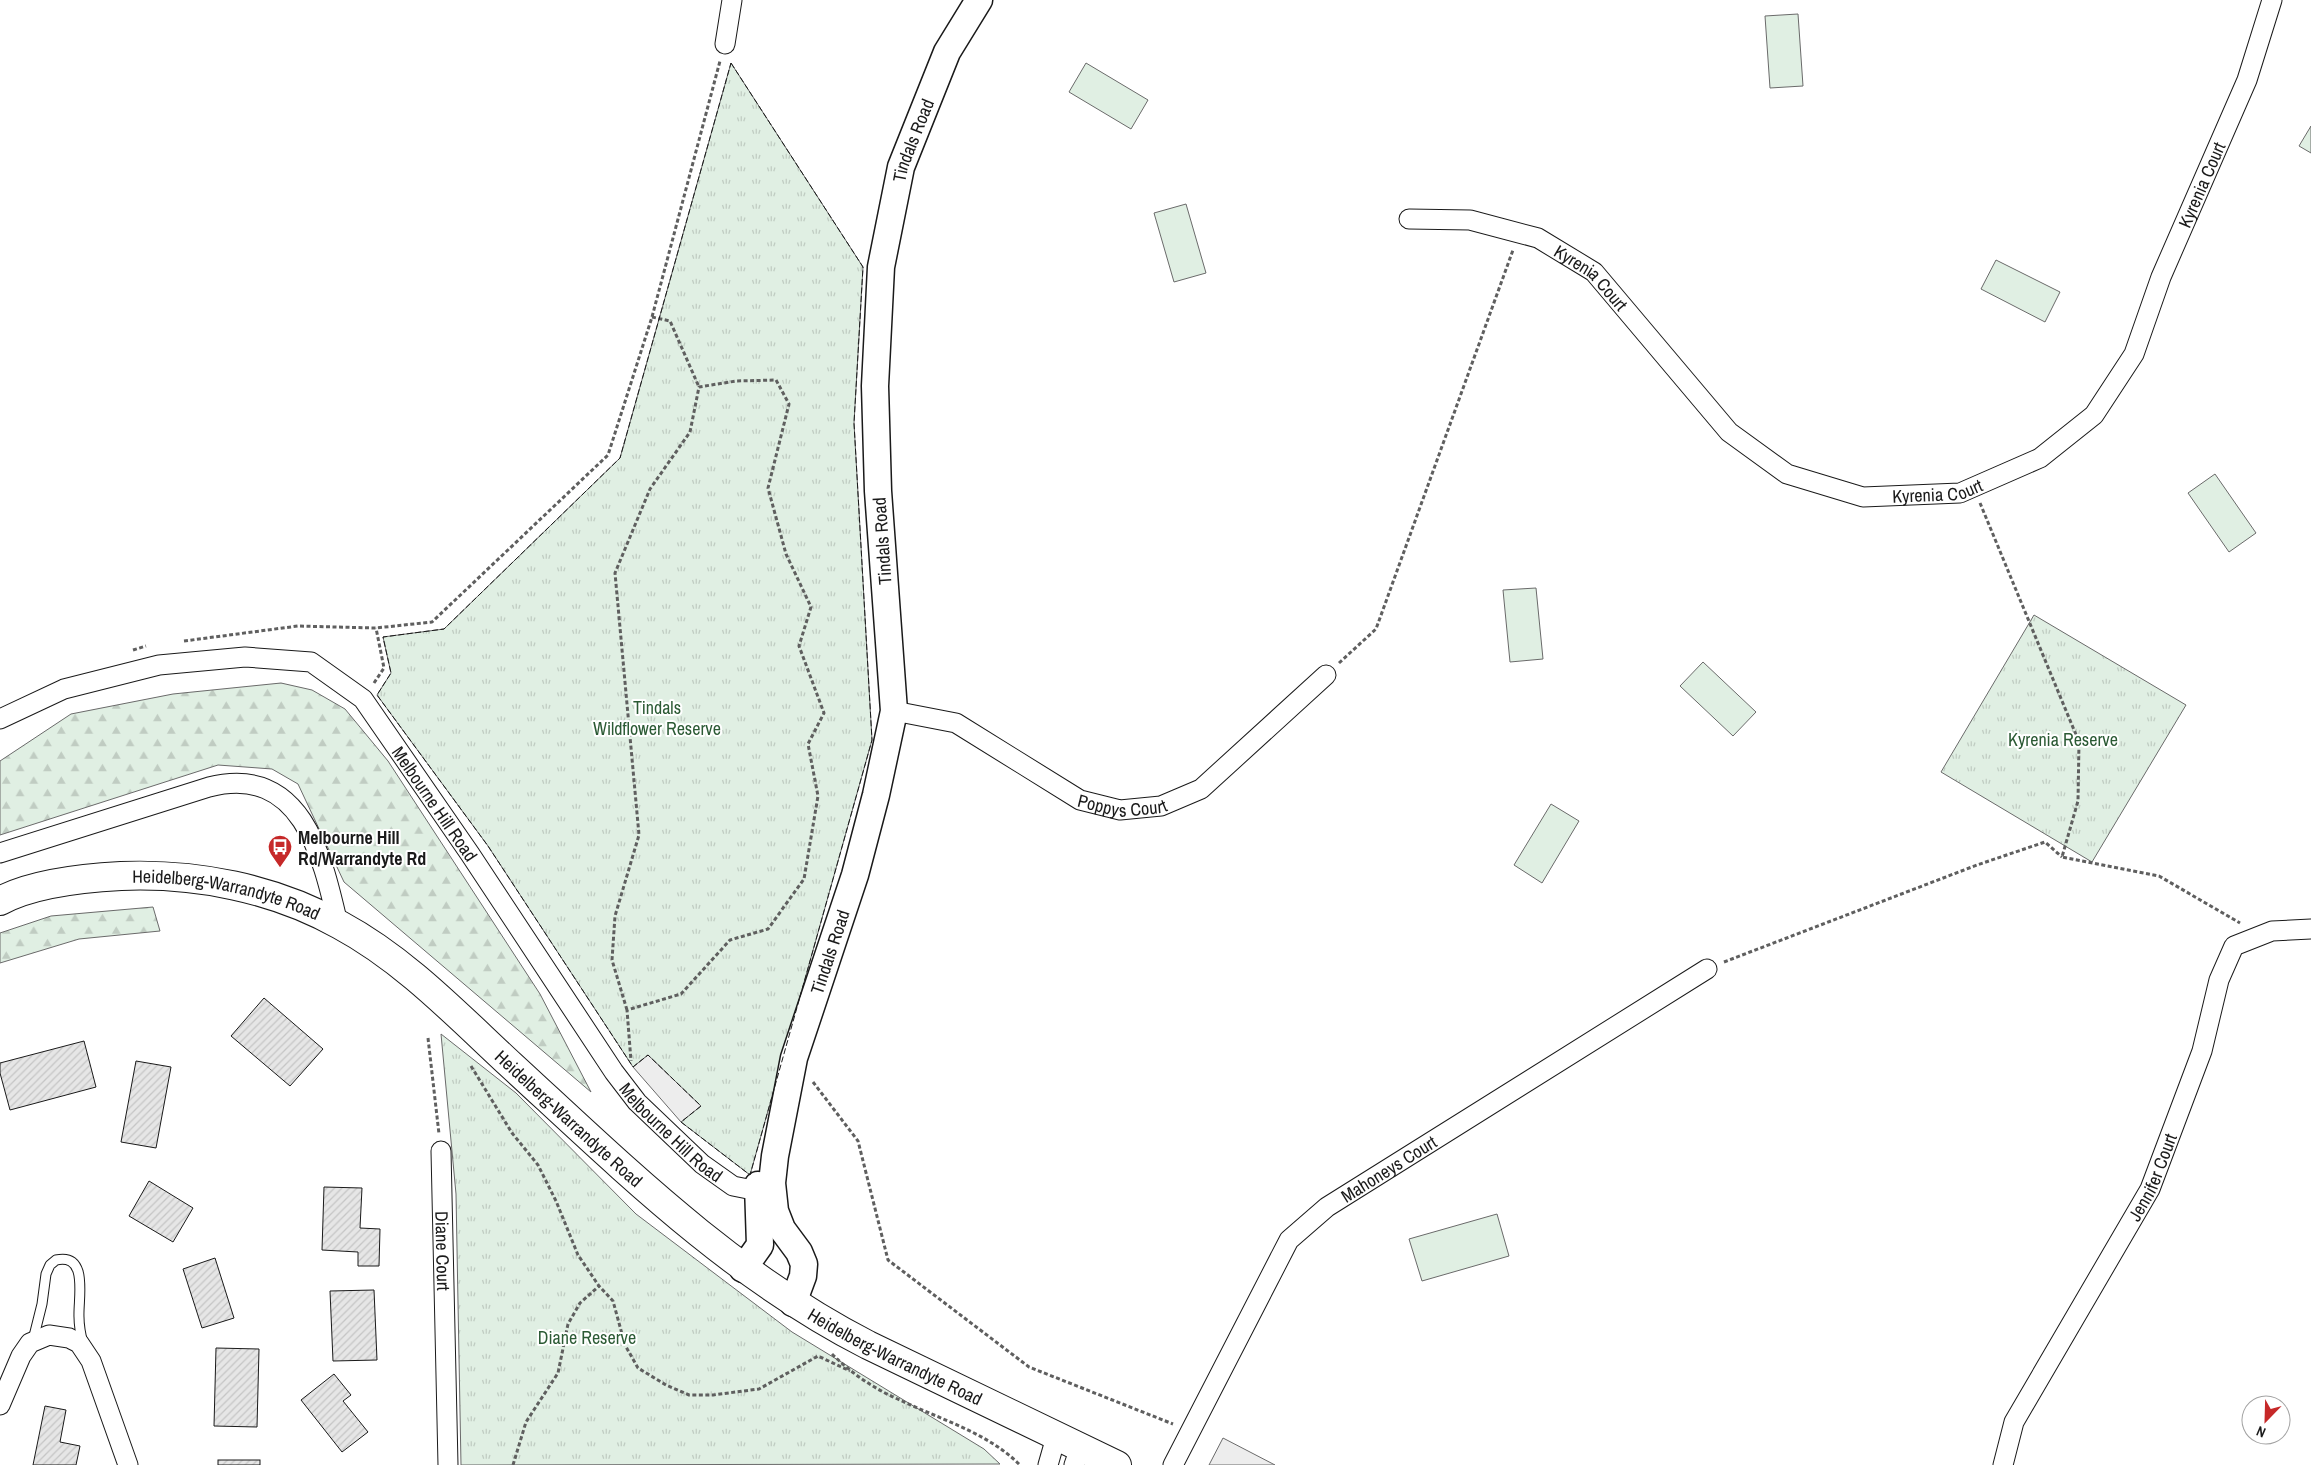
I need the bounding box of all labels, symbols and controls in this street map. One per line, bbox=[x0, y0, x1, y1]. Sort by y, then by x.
street label: Tindals Road bbox=[886, 95, 940, 184]
street label: Kyrenia Court bbox=[2172, 138, 2231, 231]
street label: Kyrenia Court bbox=[1550, 238, 1634, 316]
street label: Kyrenia Court bbox=[1892, 472, 1986, 508]
street label: Tindals Road bbox=[866, 497, 898, 585]
park label: Tindals Wildflower Reserve bbox=[593, 695, 721, 741]
park label: Kyrenia Reserve bbox=[2008, 727, 2118, 752]
street label: Melbourne Hill Road bbox=[387, 741, 484, 866]
street label: Poppys Court bbox=[1075, 787, 1171, 823]
place label: Melbourne Hill Rd/Warrandyte Rd bbox=[298, 825, 426, 871]
bus stop icon: Melbourne Hill Rd/Warrandyte Rd bbox=[267, 834, 293, 868]
street label: Heidelberg-Warrandyte Road bbox=[132, 863, 324, 926]
street label: Tindals Road bbox=[804, 906, 855, 997]
street label: Heidelberg-Warrandyte Road bbox=[490, 1044, 648, 1192]
street label: Melbourne Hill Road bbox=[614, 1077, 728, 1188]
street label: Mahoneys Court bbox=[1336, 1129, 1441, 1208]
street label: Jennifer Court bbox=[2122, 1130, 2182, 1226]
street label: Diane Court bbox=[430, 1211, 457, 1291]
street label: Heidelberg-Warrandyte Road bbox=[803, 1302, 987, 1411]
park label: Diane Reserve bbox=[538, 1325, 636, 1350]
north arrow bbox=[2241, 1395, 2291, 1445]
text: N bbox=[2254, 1422, 2268, 1442]

